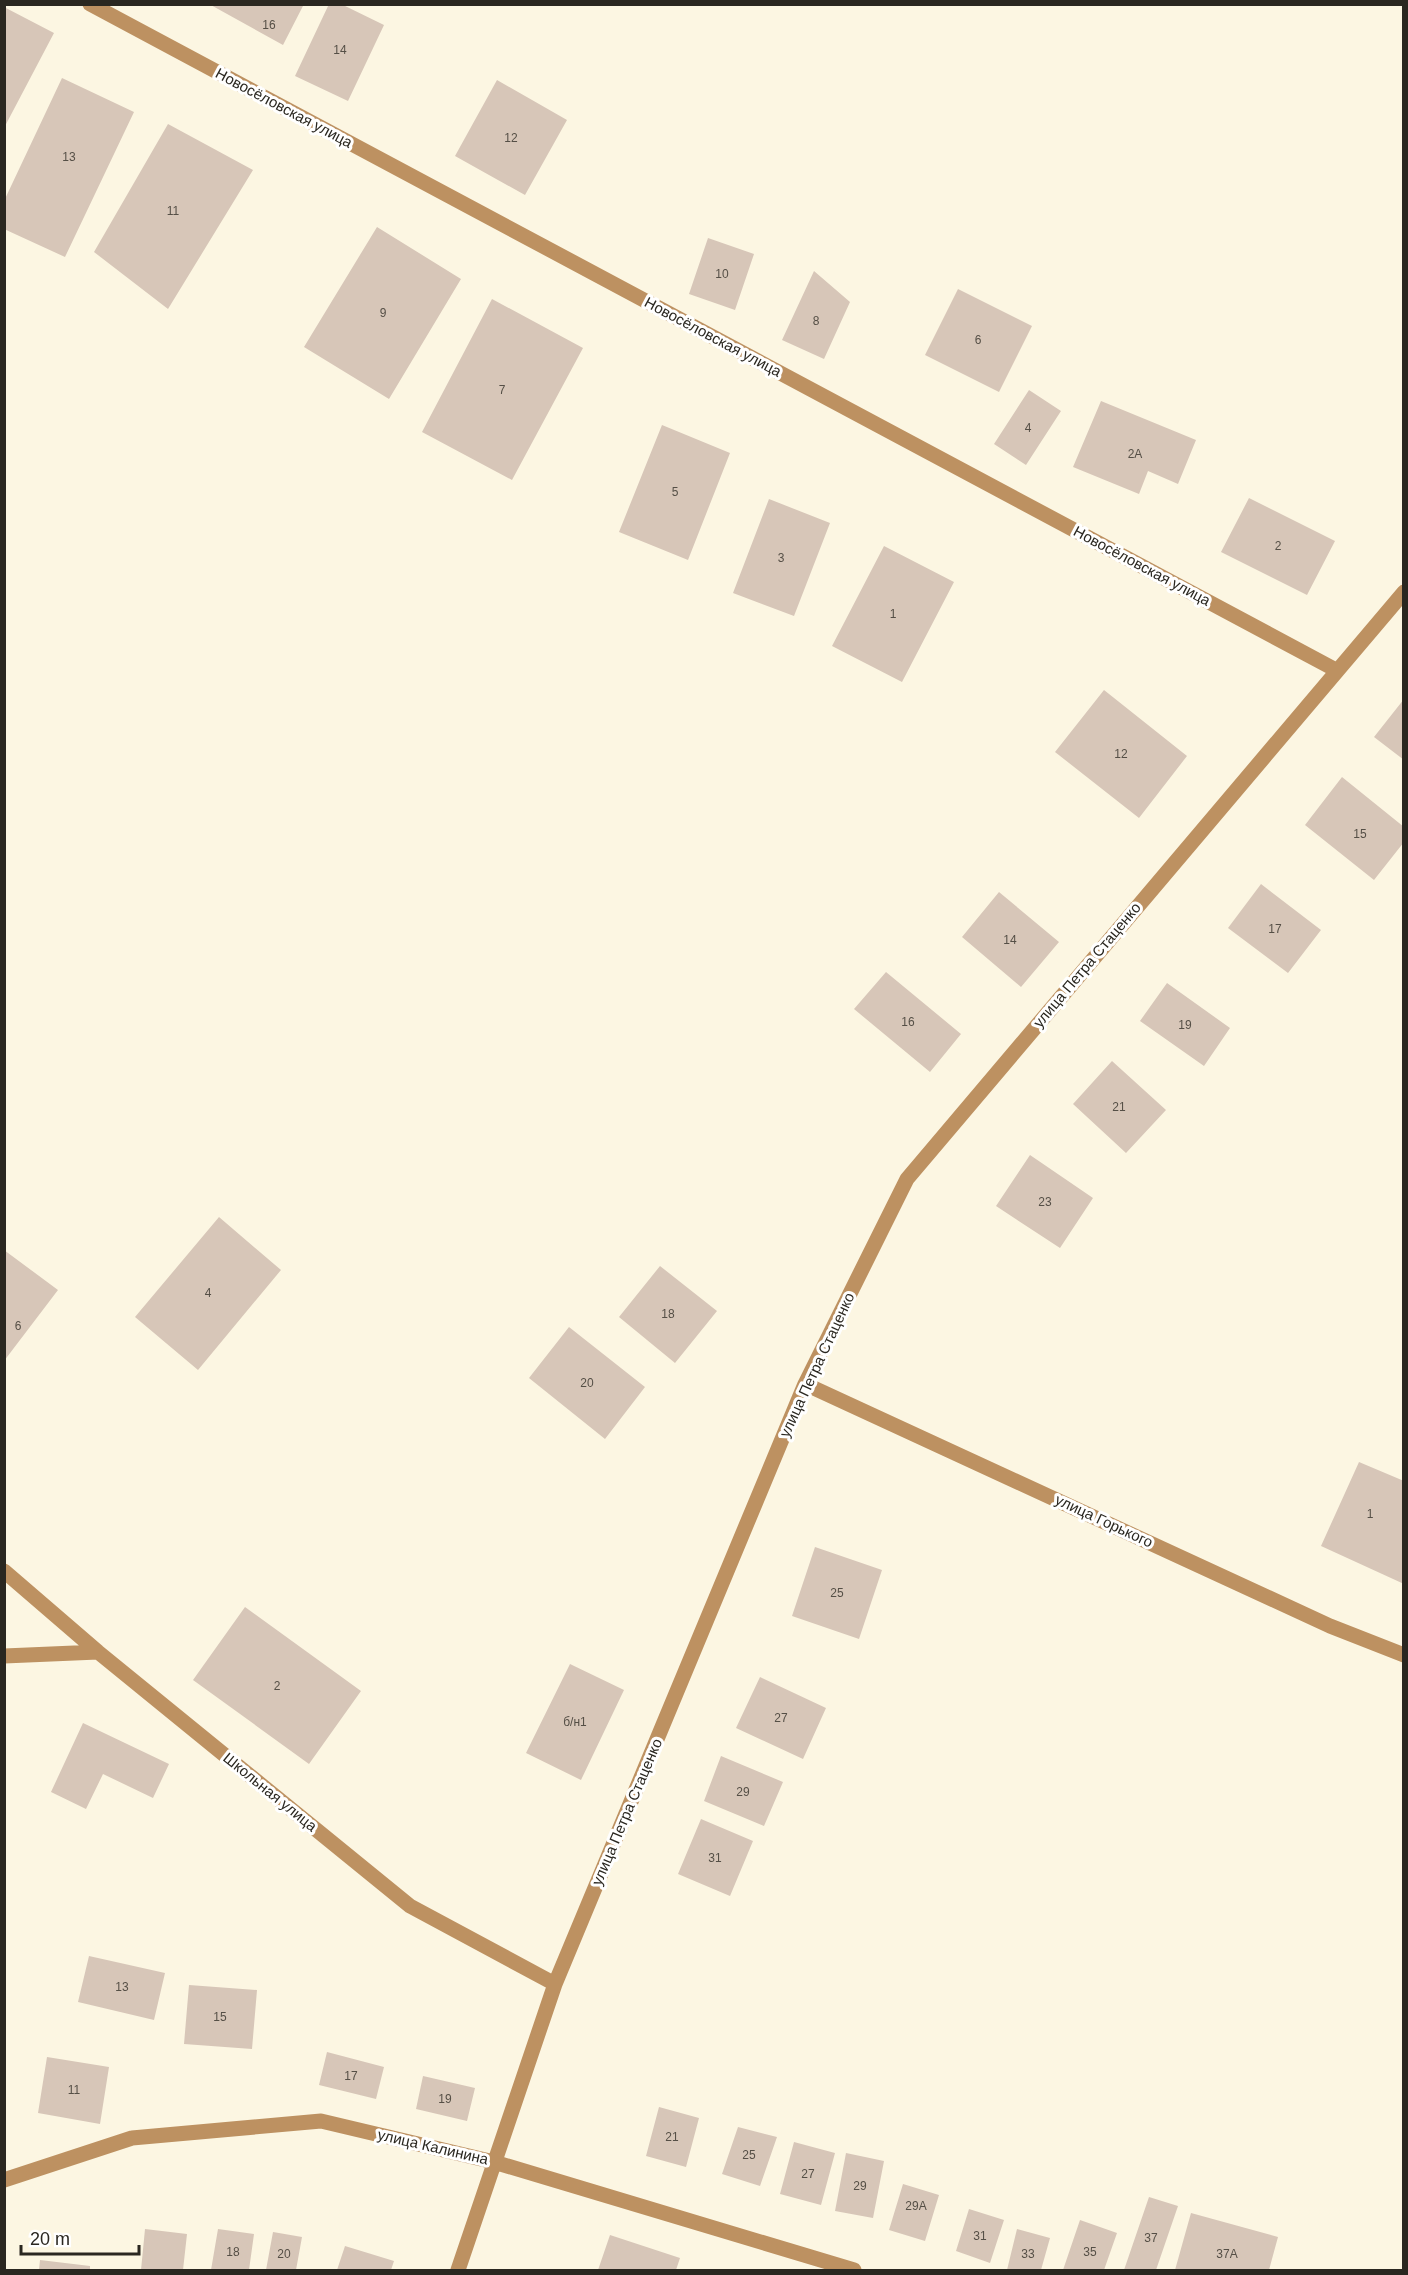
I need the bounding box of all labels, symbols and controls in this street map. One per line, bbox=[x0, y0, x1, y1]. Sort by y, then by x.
house number: 16 bbox=[262, 18, 276, 32]
house number: 14 bbox=[333, 43, 347, 57]
street label: Новосёловская улица bbox=[213, 64, 356, 151]
house number: 12 bbox=[504, 131, 518, 145]
house number: 13 bbox=[62, 150, 76, 164]
house number: 11 bbox=[167, 204, 180, 218]
house number: 10 bbox=[715, 267, 729, 281]
street label: Новосёловская улица bbox=[642, 293, 785, 380]
house number: 9 bbox=[380, 306, 387, 320]
house number: 8 bbox=[813, 314, 820, 328]
house number: 6 bbox=[975, 333, 982, 347]
house number: 7 bbox=[499, 383, 506, 397]
house number: 4 bbox=[1025, 421, 1032, 435]
house number: 2А bbox=[1128, 447, 1142, 461]
house number: 5 bbox=[672, 485, 679, 499]
street label: Новосёловская улица bbox=[1071, 522, 1214, 609]
house number: 2 bbox=[1275, 539, 1282, 553]
house number: 3 bbox=[778, 551, 785, 565]
house number: 1 bbox=[890, 607, 897, 621]
house number: 12 bbox=[1114, 747, 1128, 761]
house number: 15 bbox=[1353, 827, 1367, 841]
street label: улица Петра Стаценко bbox=[1029, 899, 1144, 1031]
house number: 17 bbox=[1268, 922, 1282, 936]
house number: 14 bbox=[1003, 933, 1017, 947]
house number: 16 bbox=[901, 1015, 915, 1029]
house number: 19 bbox=[1178, 1018, 1192, 1032]
house number: 21 bbox=[1112, 1100, 1126, 1114]
house number: 23 bbox=[1038, 1195, 1052, 1209]
house number: 4 bbox=[205, 1286, 212, 1300]
street label: улица Петра Стаценко bbox=[776, 1290, 858, 1440]
house number: 18 bbox=[661, 1307, 675, 1321]
house number: 6 bbox=[15, 1319, 22, 1333]
house number: 20 bbox=[580, 1376, 594, 1390]
street label: улица Горького bbox=[1053, 1491, 1156, 1551]
house number: 1 bbox=[1367, 1507, 1374, 1521]
house number: 25 bbox=[830, 1586, 844, 1600]
house number: 2 bbox=[274, 1679, 281, 1693]
house number: 27 bbox=[774, 1711, 788, 1725]
house number: б/н1 bbox=[563, 1715, 587, 1729]
street label: улица Петра Стаценко bbox=[588, 1736, 665, 1888]
street label: Школьная улица bbox=[220, 1749, 321, 1835]
house number: 29 bbox=[736, 1785, 750, 1799]
house number: 31 bbox=[708, 1851, 722, 1865]
house number: 13 bbox=[115, 1980, 129, 1994]
house number: 15 bbox=[213, 2010, 227, 2024]
house number: 17 bbox=[344, 2069, 358, 2083]
house number: 11 bbox=[68, 2083, 81, 2097]
house number: 19 bbox=[438, 2092, 452, 2106]
street label: улица Калинина bbox=[376, 2126, 491, 2168]
house number: 21 bbox=[665, 2130, 679, 2144]
house number: 25 bbox=[742, 2148, 756, 2162]
house number: 27 bbox=[801, 2167, 815, 2181]
house number: 29 bbox=[853, 2179, 867, 2193]
house number: 29А bbox=[905, 2199, 927, 2213]
scale bar bbox=[21, 2218, 140, 2256]
text: 20 m bbox=[30, 2229, 70, 2249]
house number: 31 bbox=[973, 2229, 987, 2243]
house number: 37 bbox=[1144, 2231, 1158, 2245]
house number: 18 bbox=[226, 2245, 240, 2259]
house number: 35 bbox=[1083, 2245, 1097, 2259]
house number: 20 bbox=[277, 2247, 291, 2261]
house number: 33 bbox=[1021, 2247, 1035, 2261]
house number: 37А bbox=[1216, 2247, 1238, 2261]

